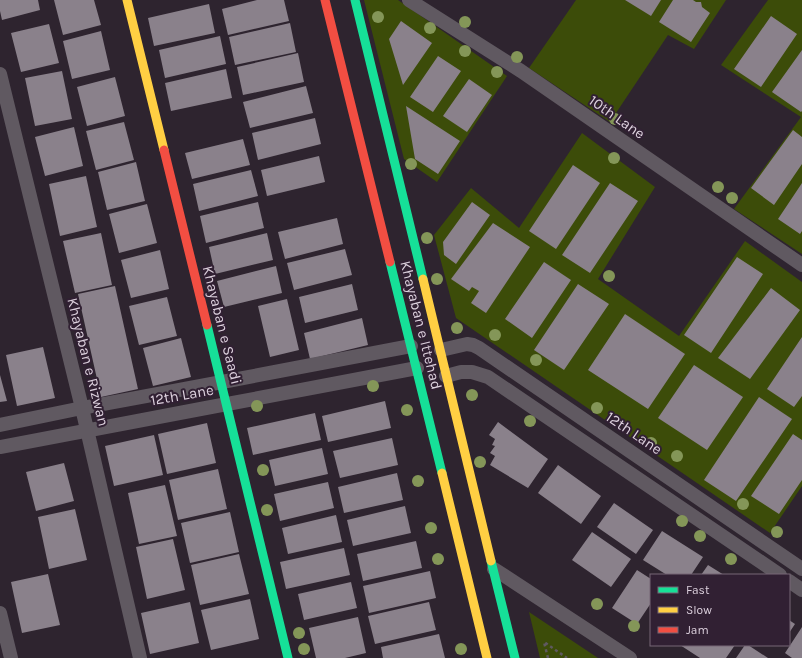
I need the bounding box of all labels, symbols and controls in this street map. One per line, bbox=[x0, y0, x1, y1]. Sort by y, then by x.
street label: 10th Lane bbox=[586, 91, 648, 143]
street label: Khayaban e Ittehad bbox=[396, 259, 446, 391]
street label: Khayaban e Saadi bbox=[199, 264, 245, 386]
street label: Khayaban e Rizwan bbox=[63, 296, 113, 428]
street label: 12th Lane bbox=[149, 381, 215, 409]
street label: 12th Lane bbox=[602, 408, 666, 458]
legend bbox=[650, 574, 790, 646]
text: Fast bbox=[686, 583, 710, 597]
text: Slow bbox=[686, 603, 712, 617]
text: Jam bbox=[686, 623, 709, 637]

